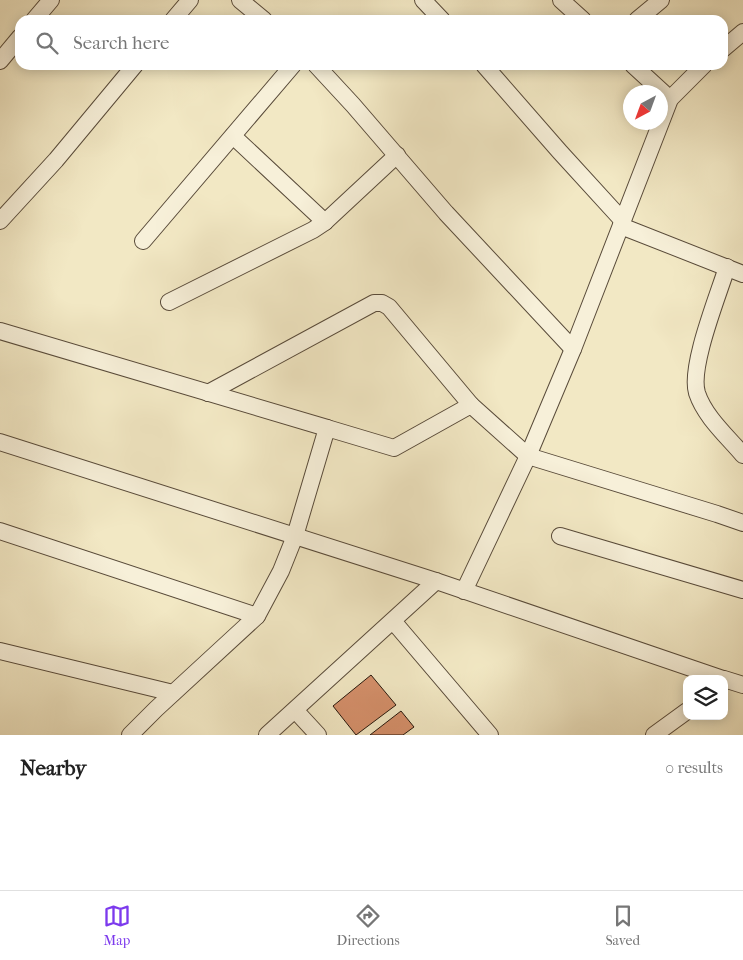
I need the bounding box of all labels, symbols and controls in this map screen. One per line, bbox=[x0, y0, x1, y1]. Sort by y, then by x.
search box bbox=[15, 15, 728, 70]
icon: search bbox=[33, 29, 61, 57]
text: Search here bbox=[73, 32, 169, 54]
north arrow bbox=[623, 85, 668, 130]
map controls bbox=[683, 675, 728, 720]
button: layers bbox=[683, 675, 728, 720]
text: Nearby bbox=[20, 756, 86, 780]
text: 0 results bbox=[665, 758, 723, 777]
tab: Map bbox=[103, 902, 131, 949]
tab: Directions bbox=[337, 902, 400, 949]
tab: Saved bbox=[605, 902, 640, 949]

